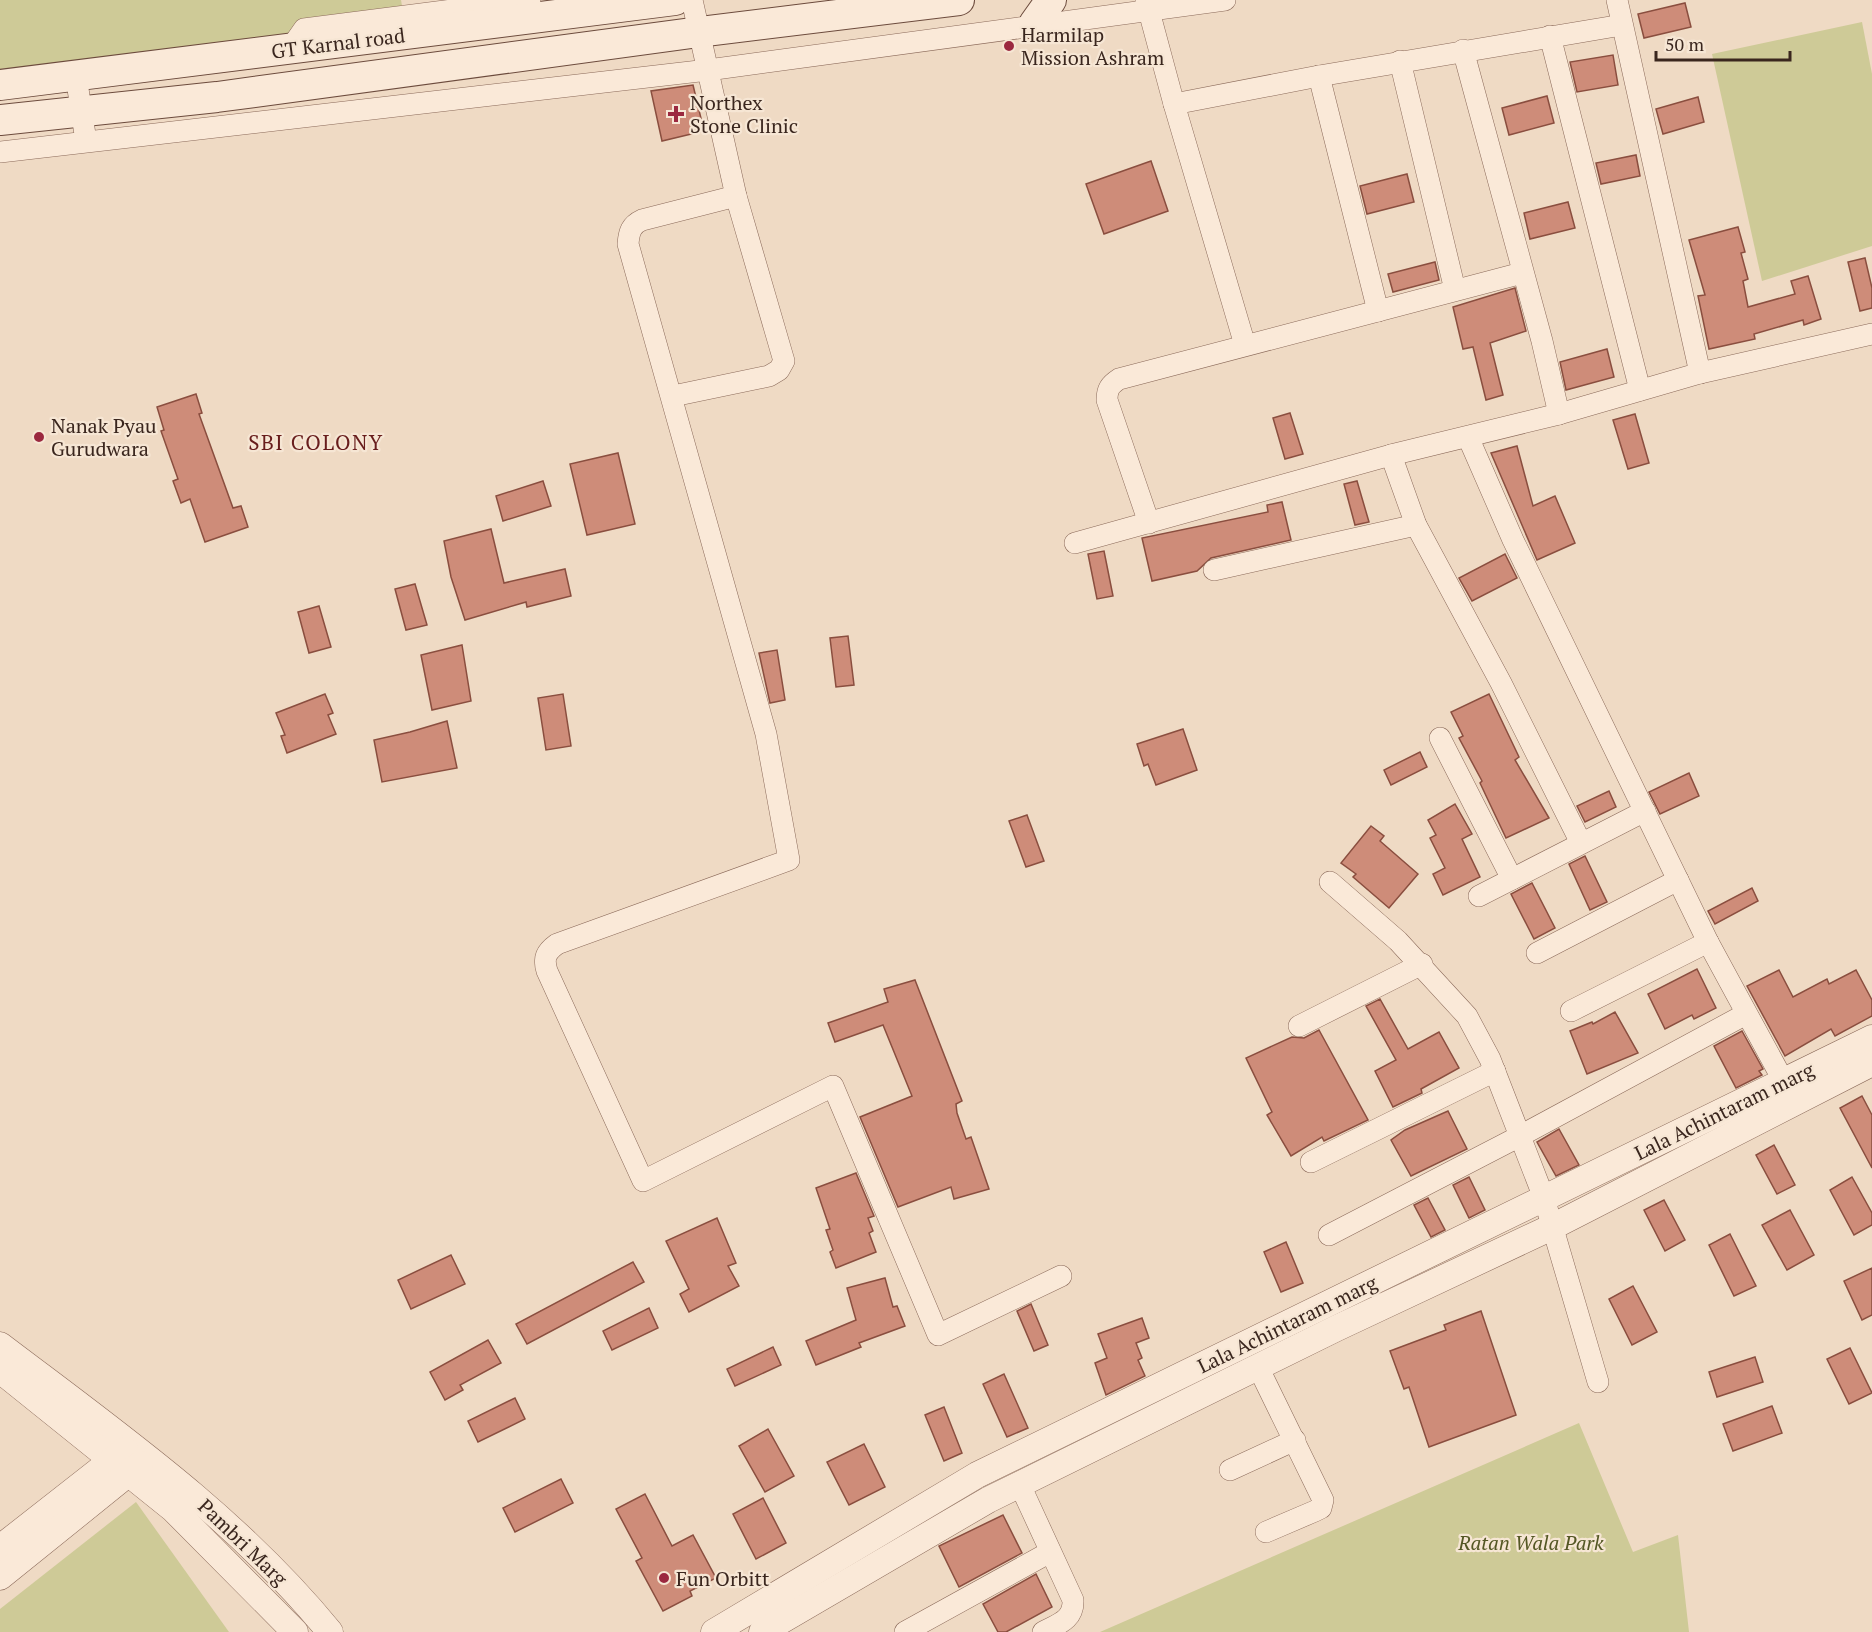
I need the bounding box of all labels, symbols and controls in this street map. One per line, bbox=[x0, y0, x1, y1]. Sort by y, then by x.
street label: GT Karnal road bbox=[270, 21, 406, 65]
place label: Harmilap Mission Ashram bbox=[1021, 21, 1164, 71]
scale bar bbox=[1656, 24, 1790, 62]
text: 50 m bbox=[1665, 32, 1705, 56]
marker: Harmilap Mission Ashram bbox=[1002, 39, 1016, 53]
place label: Northex Stone Clinic bbox=[690, 89, 798, 139]
marker: Northex Stone Clinic bbox=[667, 105, 685, 123]
place label: Nanak Pyau Gurudwara bbox=[51, 412, 157, 462]
district label: SBI COLONY bbox=[248, 428, 384, 456]
marker: Nanak Pyau Gurudwara bbox=[32, 430, 46, 444]
street label: Lala Achintaram marg bbox=[1630, 1056, 1819, 1166]
street label: Lala Achintaram marg bbox=[1193, 1269, 1382, 1379]
street label: Pambri Marg bbox=[192, 1493, 294, 1592]
park label: Ratan Wala Park bbox=[1457, 1529, 1604, 1556]
place label: Fun Orbitt bbox=[676, 1565, 770, 1592]
marker: Fun Orbitt bbox=[657, 1571, 671, 1585]

